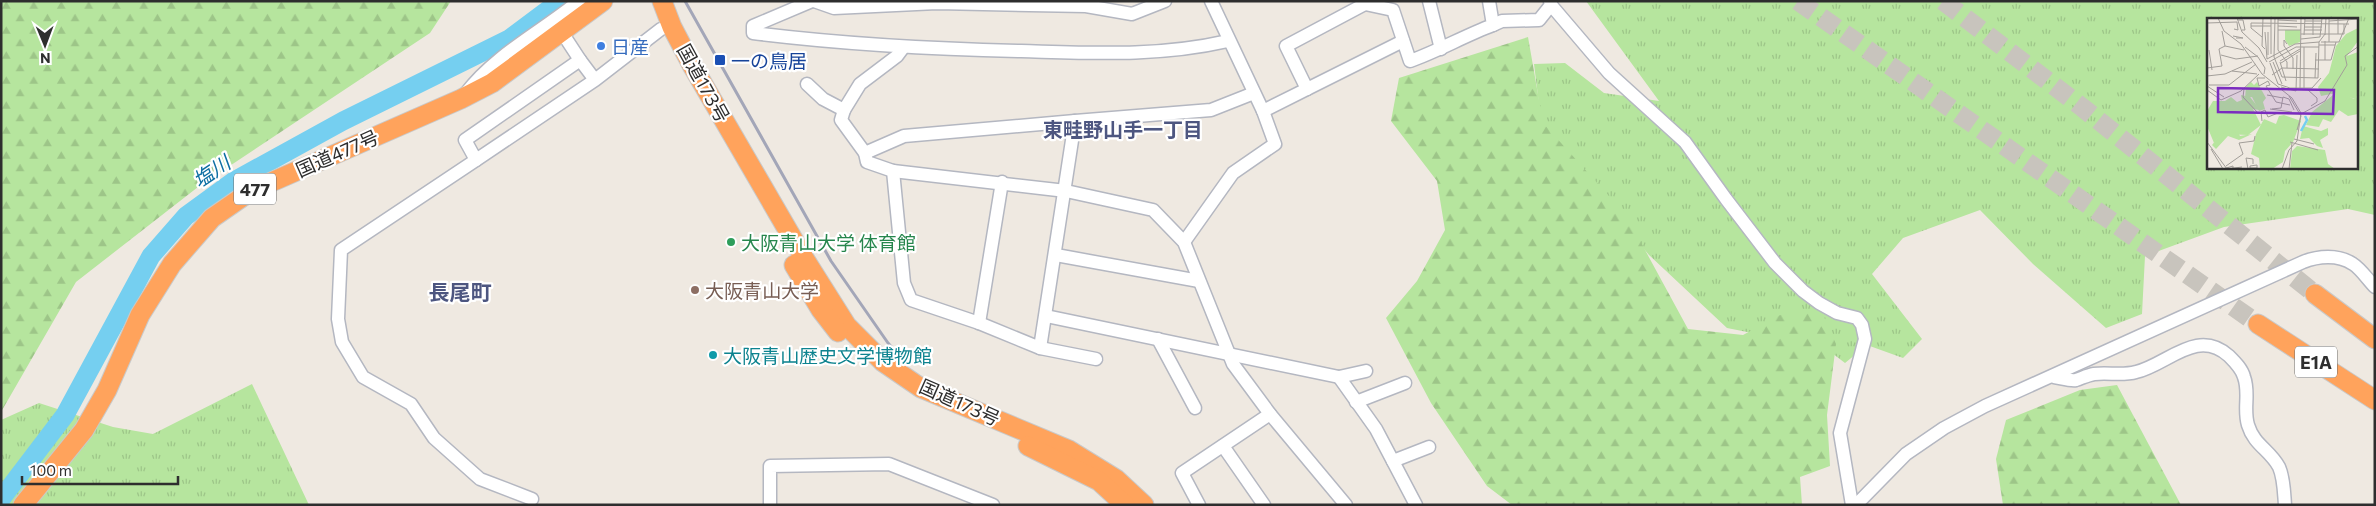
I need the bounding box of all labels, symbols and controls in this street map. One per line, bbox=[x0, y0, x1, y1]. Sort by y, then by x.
inset map bbox=[2207, 18, 2358, 169]
north arrow bbox=[20, 20, 70, 70]
place label: 日産 bbox=[611, 35, 649, 58]
marker: 日産 bbox=[595, 40, 607, 52]
street label: 国道173号 bbox=[673, 40, 735, 126]
place label: 一の鳥居 bbox=[731, 49, 807, 72]
text: N bbox=[40, 50, 51, 67]
marker: 一の鳥居 bbox=[713, 53, 727, 67]
district label: 東畦野山手一丁目 bbox=[1043, 117, 1203, 141]
street label: 国道477号 bbox=[292, 125, 382, 181]
water label: 塩川 bbox=[188, 149, 236, 192]
road number: 477 bbox=[234, 173, 276, 204]
place label: 大阪青山大学 体育館 bbox=[741, 231, 916, 254]
marker: 大阪青山大学 体育館 bbox=[725, 236, 737, 248]
district label: 長尾町 bbox=[429, 279, 492, 304]
place label: 大阪青山大学 bbox=[705, 279, 819, 302]
marker: 大阪青山大学 bbox=[689, 284, 701, 296]
place label: 大阪青山歴史文学博物館 bbox=[723, 344, 932, 367]
road number: E1A bbox=[2295, 347, 2337, 378]
marker: 大阪青山歴史文学博物館 bbox=[707, 349, 719, 361]
street label: 国道173号 bbox=[916, 374, 1004, 430]
scale bar bbox=[22, 454, 179, 486]
text: 100 m bbox=[30, 461, 72, 479]

